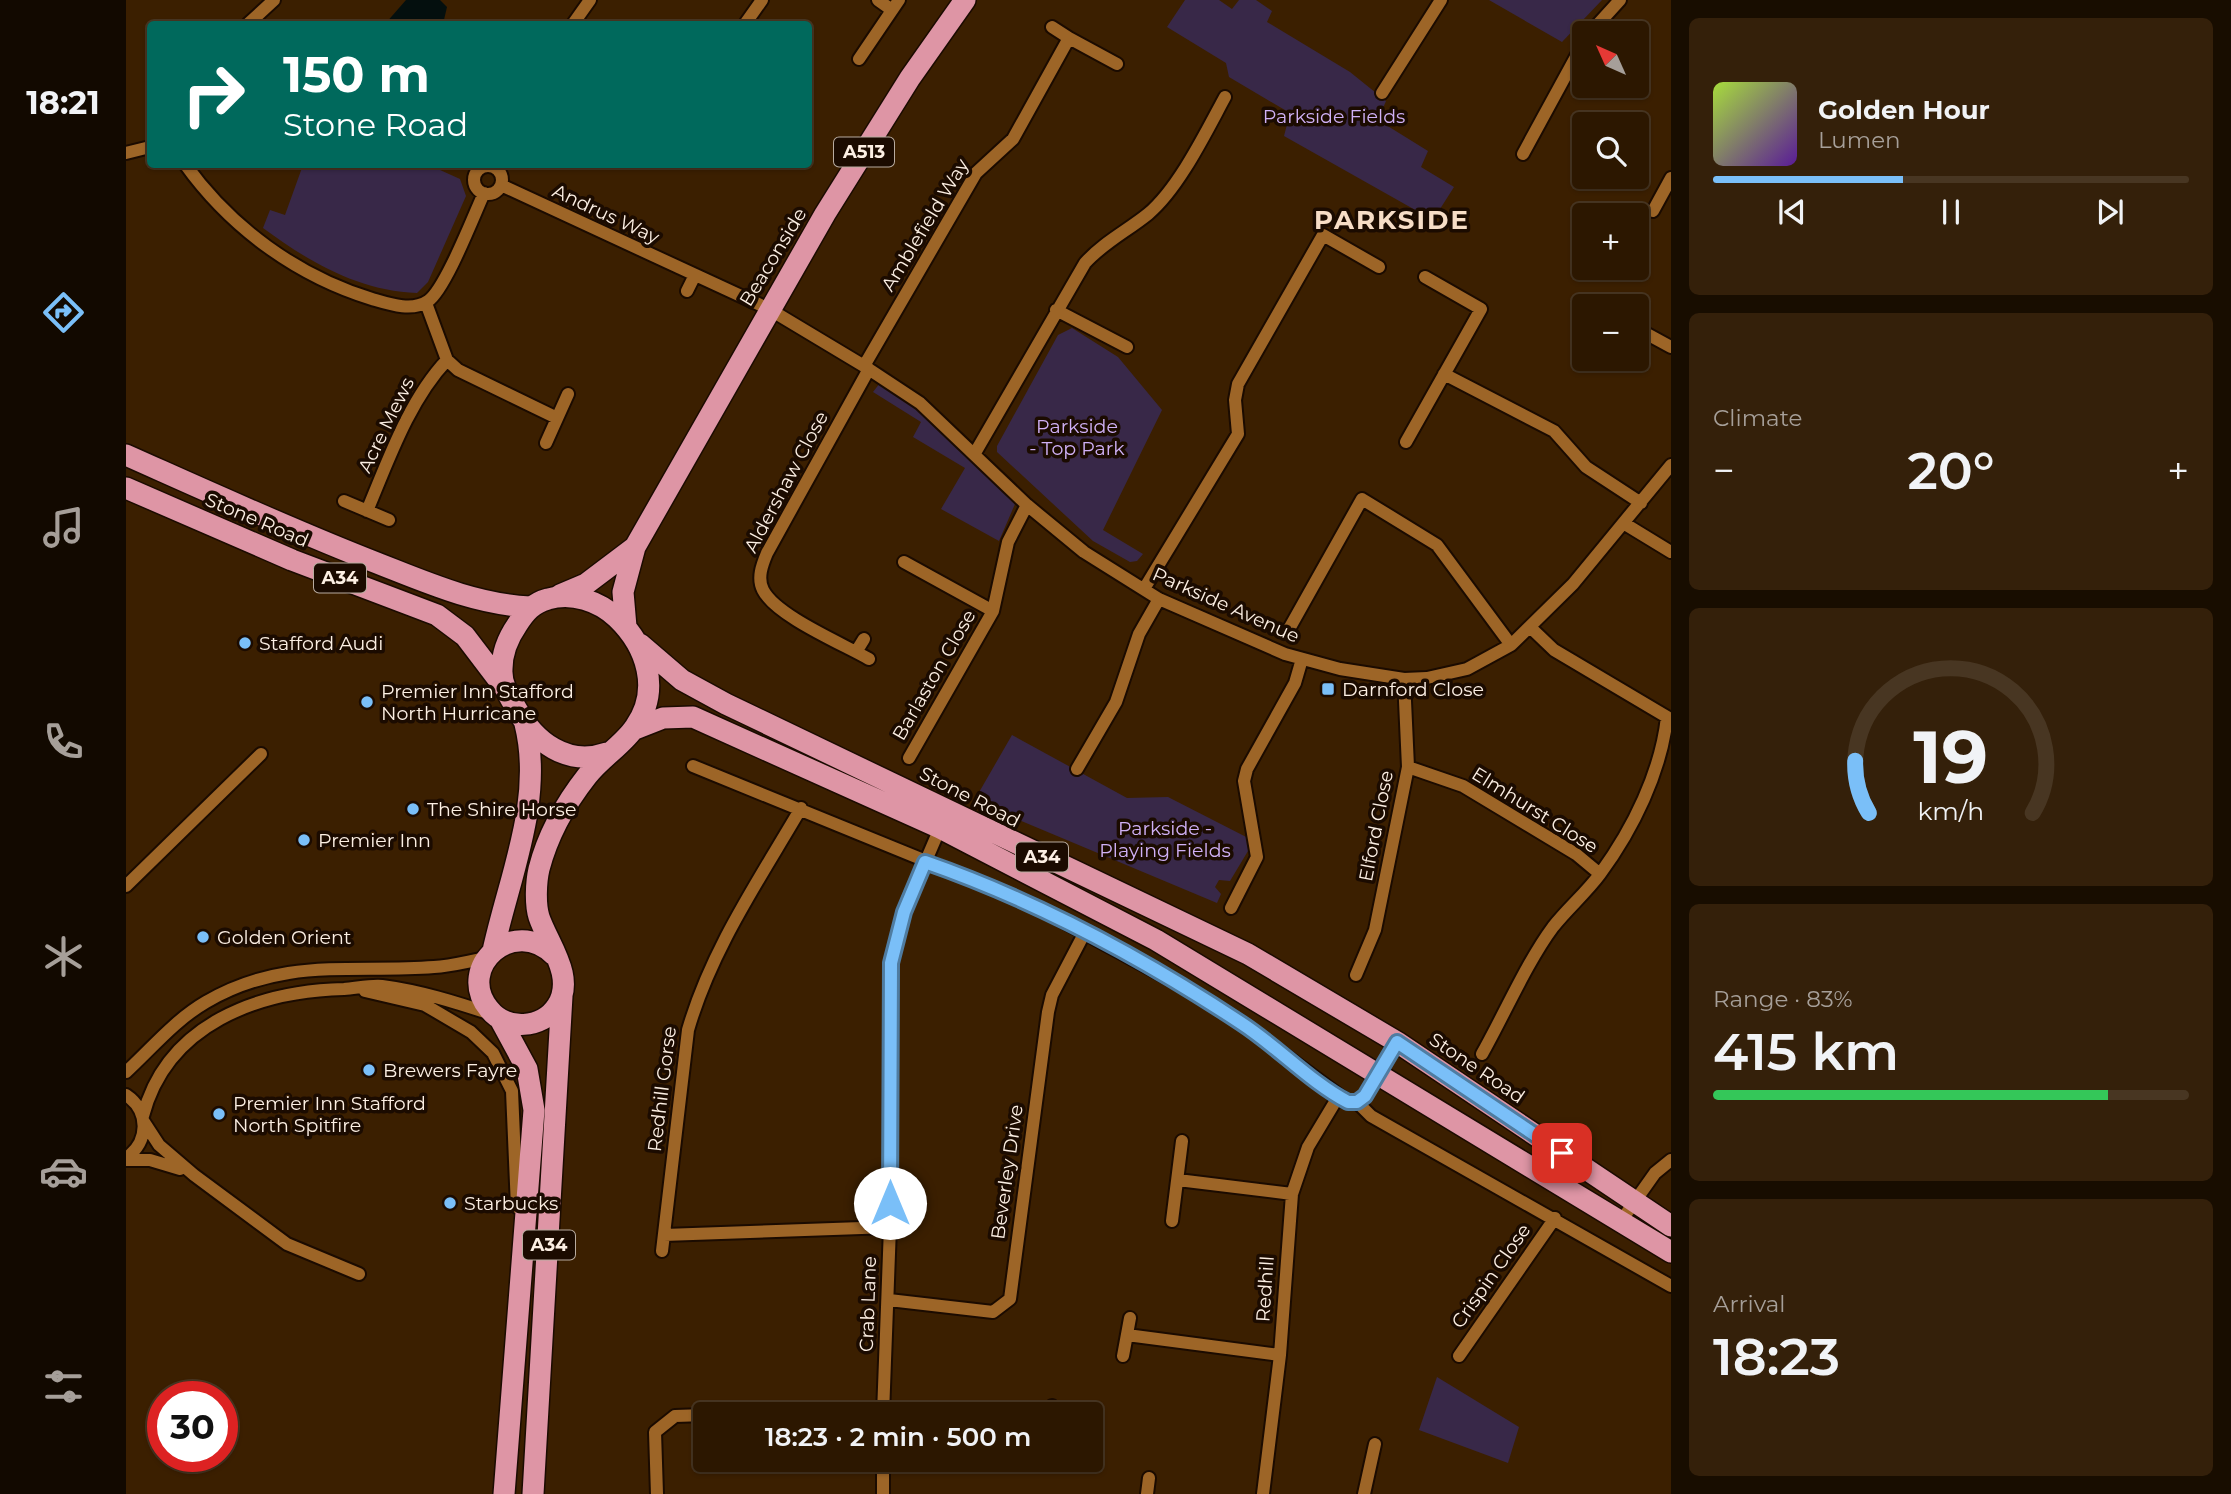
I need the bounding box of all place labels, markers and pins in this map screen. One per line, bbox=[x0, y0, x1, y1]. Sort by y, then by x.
place label: Stafford Audi bbox=[259, 632, 383, 655]
marker: Stafford Audi bbox=[237, 635, 253, 651]
place label: Darnford Close bbox=[1342, 678, 1484, 701]
place label: Premier Inn Stafford North Hurricane bbox=[381, 680, 574, 725]
marker: Darnford Close bbox=[1320, 681, 1336, 697]
marker: Premier Inn Stafford North Hurricane bbox=[359, 694, 375, 710]
place label: The Shire Horse bbox=[427, 798, 576, 821]
marker: The Shire Horse bbox=[405, 801, 421, 817]
place label: Premier Inn bbox=[318, 829, 431, 852]
marker: Premier Inn bbox=[296, 832, 312, 848]
place label: Golden Orient bbox=[217, 926, 352, 949]
marker: Golden Orient bbox=[195, 929, 211, 945]
place label: Brewers Fayre bbox=[383, 1059, 517, 1082]
marker: Brewers Fayre bbox=[361, 1062, 377, 1078]
place label: Premier Inn Stafford North Spitfire bbox=[233, 1092, 426, 1137]
marker: Premier Inn Stafford North Spitfire bbox=[211, 1106, 227, 1122]
pin bbox=[1532, 1123, 1592, 1183]
place label: Starbucks bbox=[464, 1192, 558, 1215]
marker: Starbucks bbox=[442, 1195, 458, 1211]

